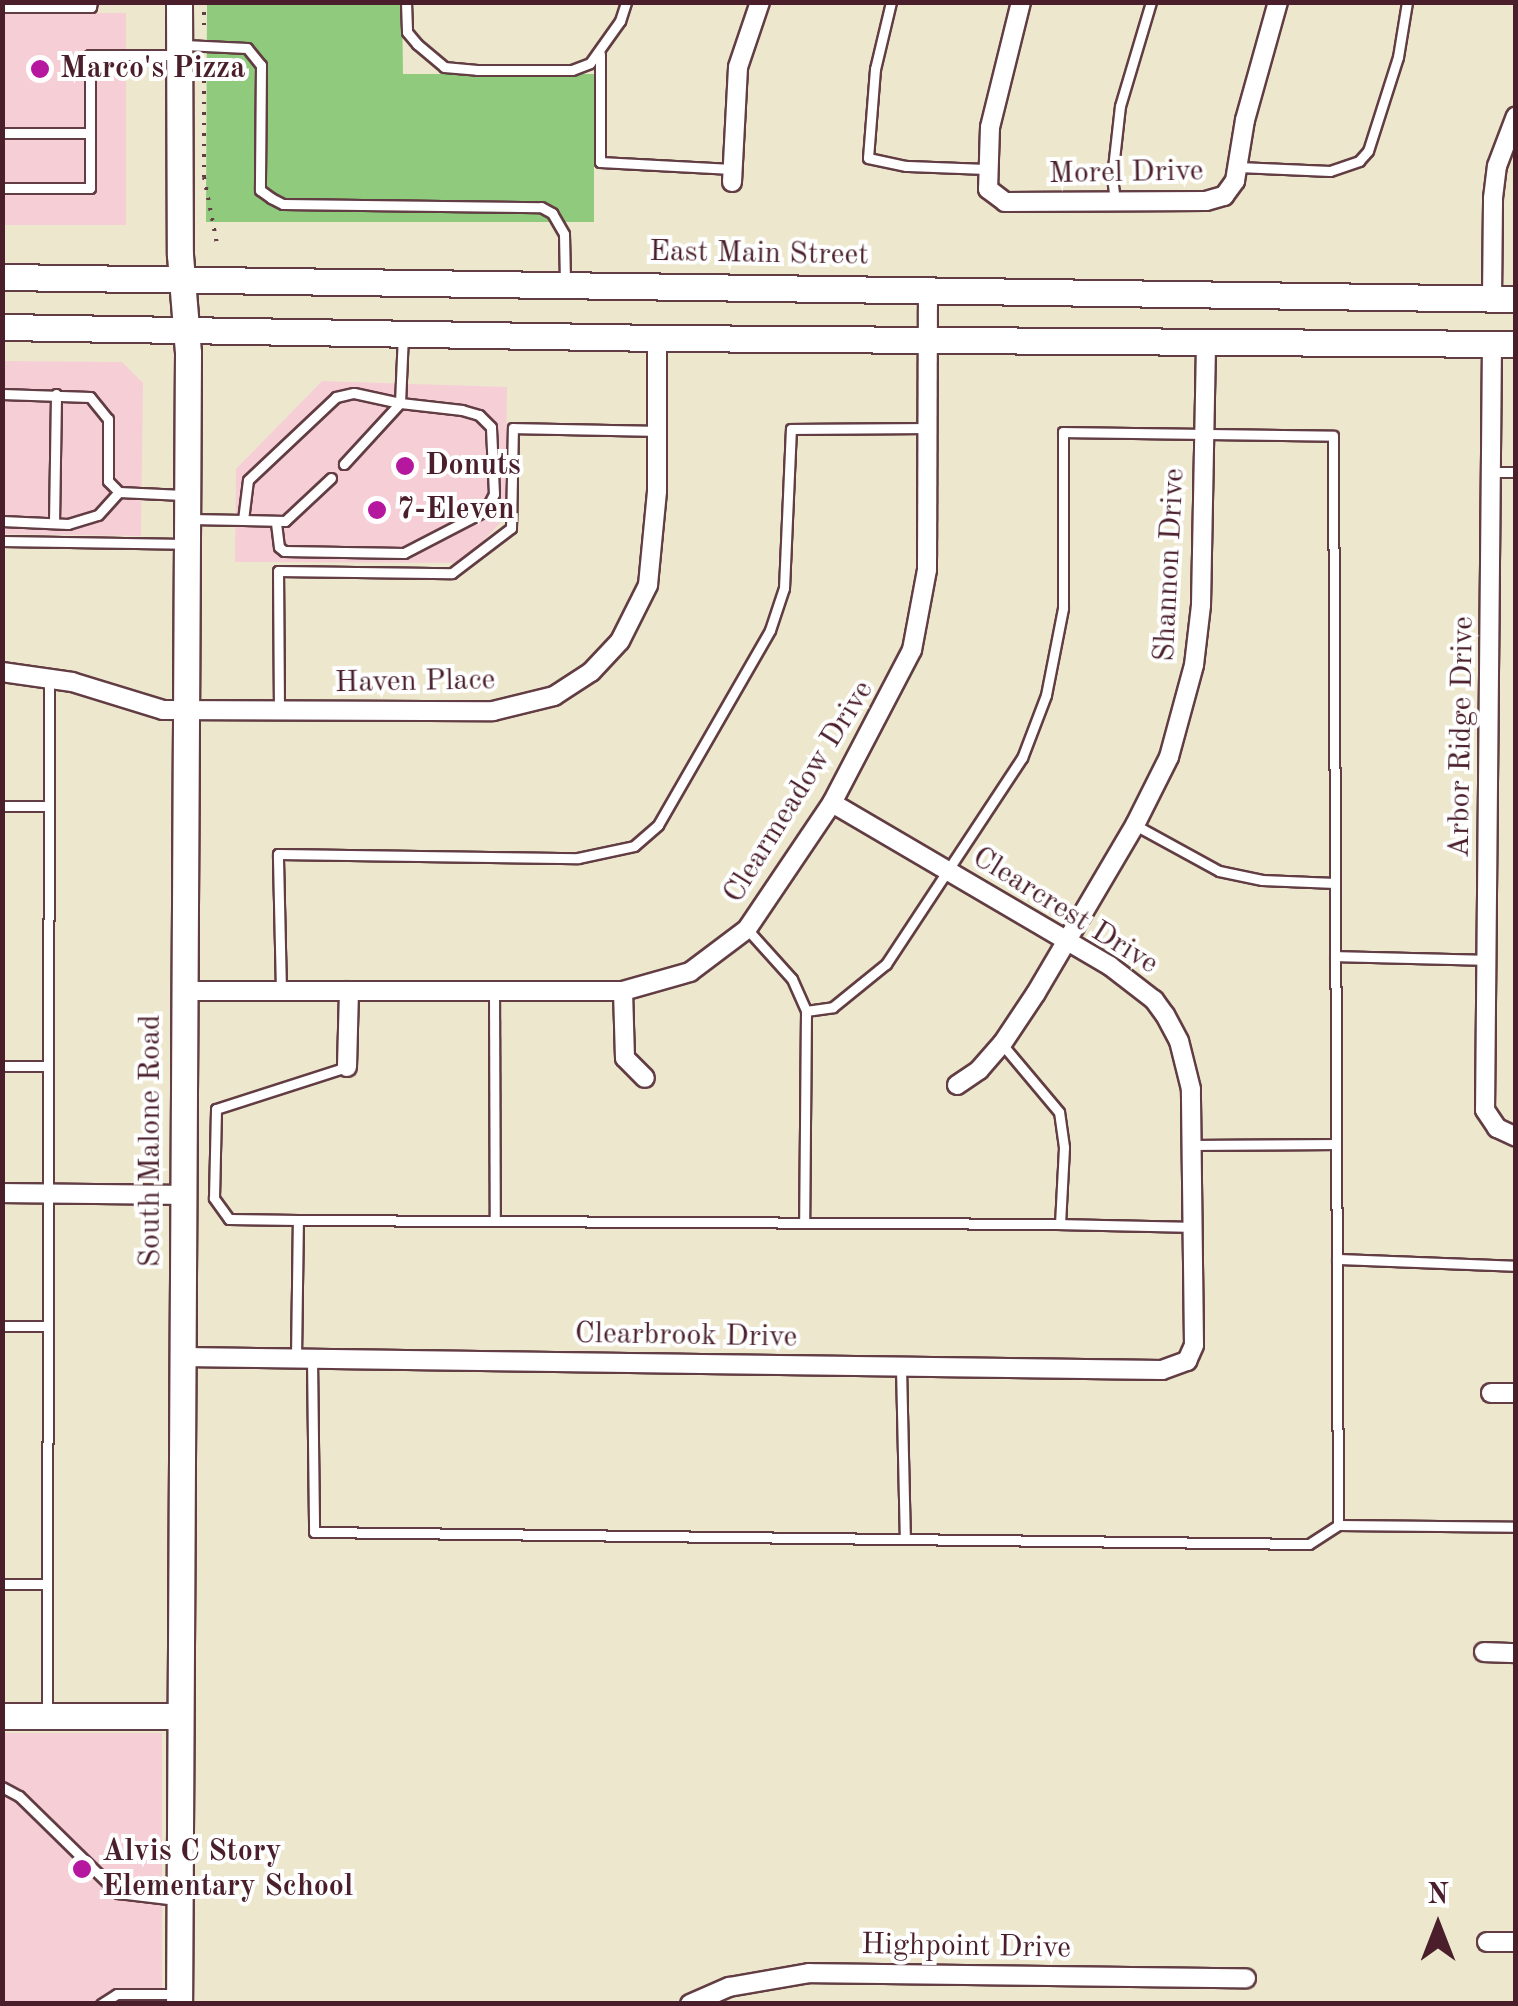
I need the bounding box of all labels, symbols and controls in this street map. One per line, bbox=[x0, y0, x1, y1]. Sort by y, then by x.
place label: Marco's Pizza bbox=[60, 51, 245, 87]
marker: Marco's Pizza bbox=[29, 58, 51, 80]
street label: Morel Drive bbox=[1048, 154, 1204, 192]
street label: East Main Street bbox=[649, 234, 869, 274]
place label: Donuts bbox=[425, 448, 521, 484]
marker: Donuts bbox=[394, 455, 416, 477]
street label: Shannon Drive bbox=[1147, 467, 1193, 663]
place label: 7-Eleven bbox=[397, 492, 515, 528]
marker: 7-Eleven bbox=[366, 499, 388, 521]
street label: Arbor Ridge Drive bbox=[1442, 616, 1482, 858]
street label: Haven Place bbox=[334, 663, 496, 701]
street label: Clearmeadow Drive bbox=[716, 674, 882, 910]
street label: Clearcrest Drive bbox=[965, 839, 1165, 983]
street label: South Malone Road bbox=[133, 1015, 169, 1267]
street label: Clearbrook Drive bbox=[574, 1316, 798, 1356]
place label: Alvis C Story Elementary School bbox=[102, 1834, 353, 1904]
marker: Alvis C Story Elementary School bbox=[71, 1858, 93, 1880]
north arrow bbox=[1388, 1876, 1488, 1976]
text: N bbox=[1427, 1882, 1449, 1910]
street label: Highpoint Drive bbox=[861, 1927, 1071, 1967]

